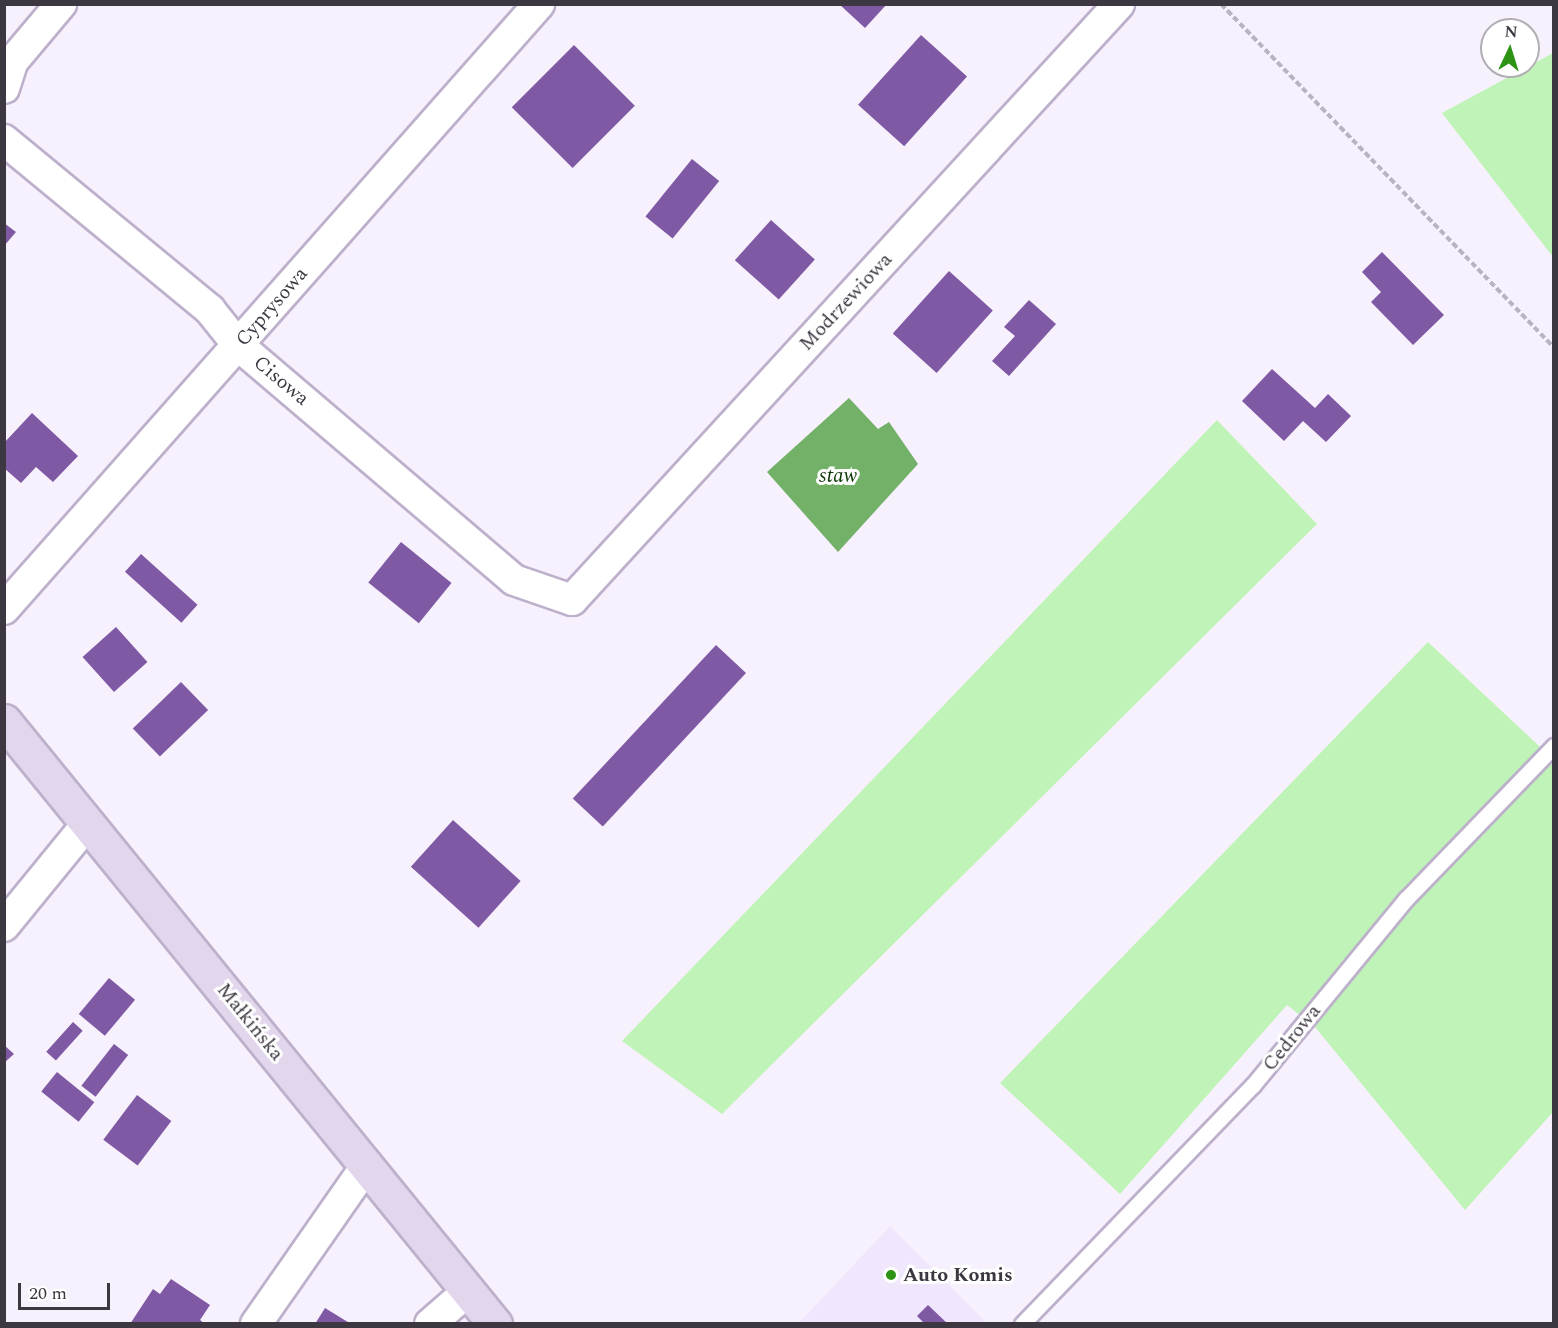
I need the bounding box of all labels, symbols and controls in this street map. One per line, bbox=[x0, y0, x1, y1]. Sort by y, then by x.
north arrow bbox=[1480, 18, 1540, 78]
text: N bbox=[1504, 20, 1518, 44]
street label: Modrzewiowa bbox=[795, 248, 897, 356]
street label: Cyprysowa bbox=[231, 262, 313, 352]
street label: Cisowa bbox=[248, 351, 314, 411]
water label: staw bbox=[819, 463, 857, 489]
street label: Małkińska bbox=[212, 978, 288, 1066]
street label: Cedrowa bbox=[1258, 1000, 1326, 1076]
place label: Auto Komis bbox=[903, 1263, 1013, 1287]
marker: Auto Komis bbox=[884, 1268, 898, 1282]
scale bar bbox=[21, 1271, 112, 1309]
text: 20 m bbox=[29, 1280, 67, 1307]

